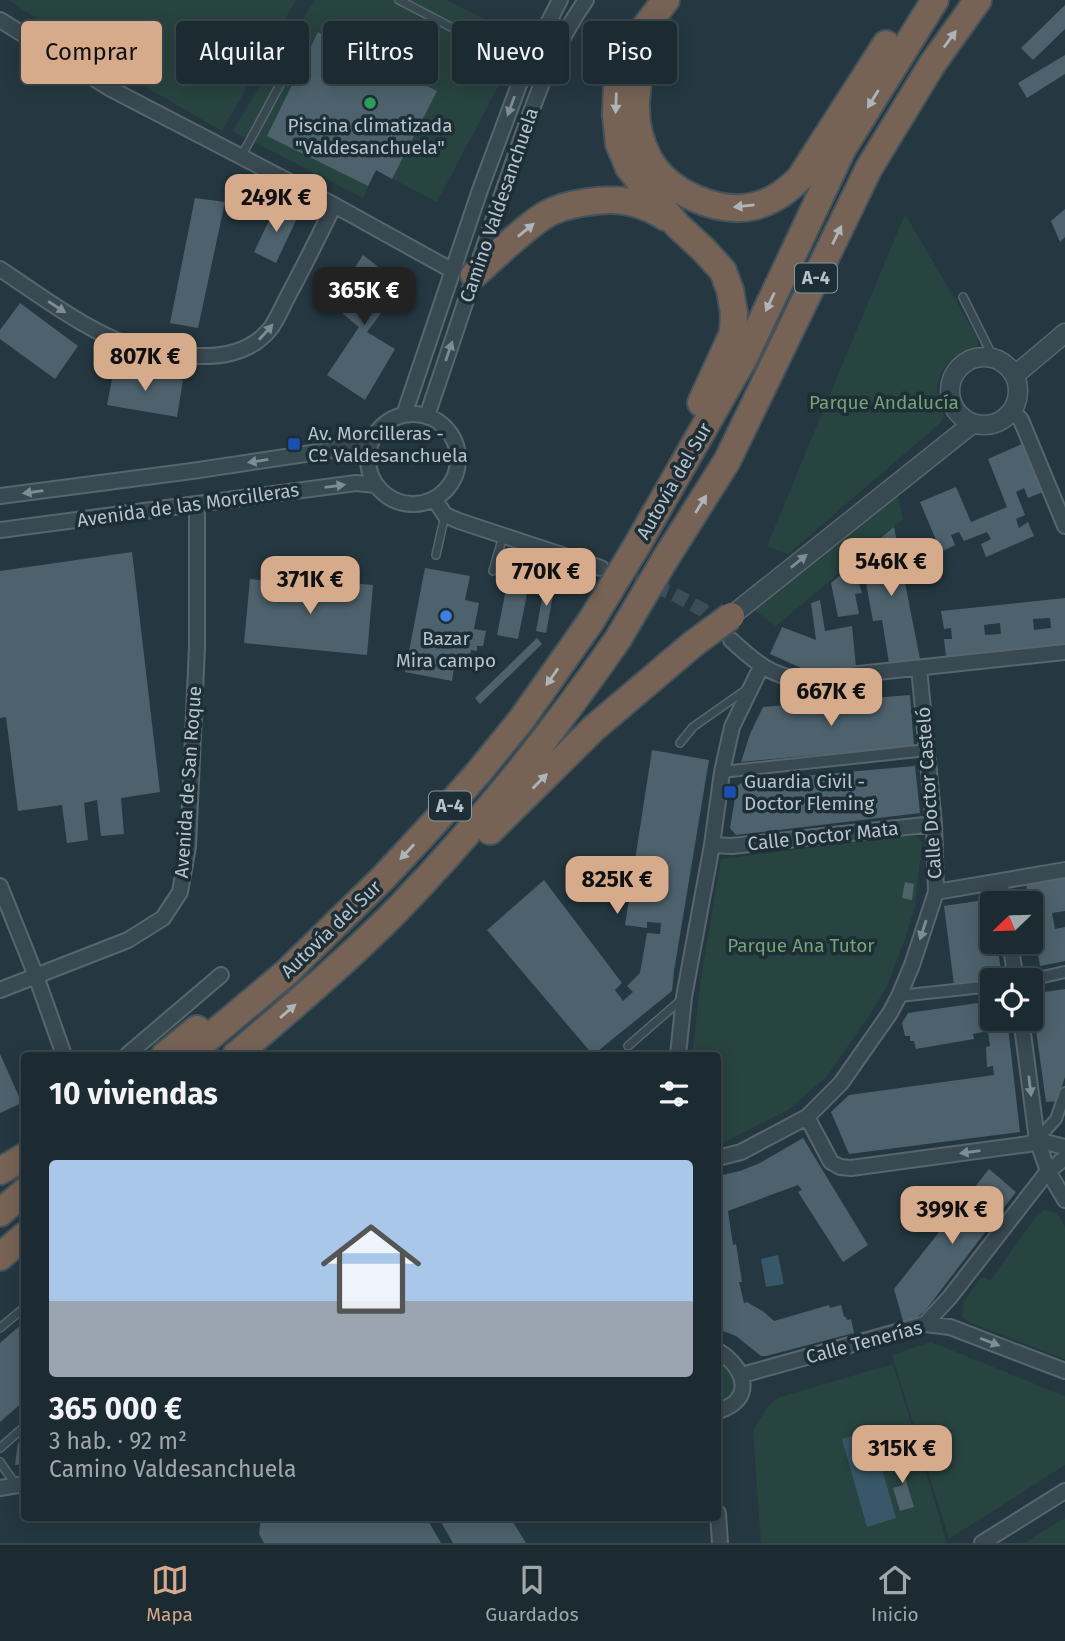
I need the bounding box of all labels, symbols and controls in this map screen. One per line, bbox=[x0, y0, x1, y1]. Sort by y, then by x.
chip: Comprar bbox=[21, 21, 162, 84]
chip: Alquilar bbox=[176, 21, 309, 84]
chip: Filtros bbox=[323, 21, 438, 84]
chip: Nuevo bbox=[452, 21, 569, 84]
chip: Piso bbox=[583, 21, 677, 84]
one-way arrow bbox=[943, 30, 957, 48]
one-way arrow bbox=[867, 90, 880, 109]
one-way arrow bbox=[611, 92, 622, 114]
marker: Piscina climatizada "Valdesanchuela" bbox=[362, 95, 378, 111]
one-way arrow bbox=[505, 96, 516, 117]
street label: Camino Valdesanchuela bbox=[455, 105, 543, 305]
place label: Piscina climatizada "Valdesanchuela" bbox=[287, 114, 453, 159]
pin: 249K € bbox=[219, 174, 333, 234]
text: 249K € bbox=[241, 183, 311, 211]
one-way arrow bbox=[733, 201, 755, 212]
one-way arrow bbox=[518, 223, 535, 238]
one-way arrow bbox=[831, 225, 842, 245]
road number: A-4 bbox=[795, 264, 837, 292]
pin: 365K € bbox=[307, 268, 421, 327]
text: 365K € bbox=[329, 276, 399, 304]
one-way arrow bbox=[764, 292, 776, 312]
one-way arrow bbox=[47, 300, 67, 313]
one-way arrow bbox=[258, 323, 274, 341]
pin: 807K € bbox=[88, 334, 202, 393]
one-way arrow bbox=[444, 341, 455, 362]
text: 807K € bbox=[110, 342, 180, 370]
park label: Parque Andalucía bbox=[809, 391, 959, 414]
street label: Autovía del Sur bbox=[631, 418, 717, 543]
place label: Av. Morcilleras - Cº Valdesanchuela bbox=[308, 422, 468, 467]
marker: Av. Morcilleras - Cº Valdesanchuela bbox=[286, 436, 302, 452]
one-way arrow bbox=[247, 456, 269, 467]
street label: Avenida de las Morcilleras bbox=[75, 478, 301, 532]
one-way arrow bbox=[324, 480, 346, 491]
one-way arrow bbox=[22, 487, 44, 498]
one-way arrow bbox=[694, 494, 707, 513]
pin: 546K € bbox=[834, 538, 948, 598]
text: 546K € bbox=[855, 547, 927, 575]
pin: 770K € bbox=[489, 548, 603, 608]
one-way arrow bbox=[789, 554, 807, 569]
pin: 371K € bbox=[253, 556, 367, 616]
text: 770K € bbox=[512, 557, 580, 585]
text: 371K € bbox=[277, 565, 343, 593]
marker: Bazar Mira campo bbox=[438, 608, 454, 624]
place label: Bazar Mira campo bbox=[396, 627, 496, 672]
one-way arrow bbox=[545, 668, 559, 686]
pin: 667K € bbox=[774, 668, 888, 728]
text: 667K € bbox=[796, 677, 866, 705]
street label: Avenida de San Roque bbox=[170, 685, 206, 879]
street label: Calle Doctor Casteló bbox=[912, 706, 946, 880]
place label: Guardia Civil - Doctor Fleming bbox=[744, 770, 874, 815]
one-way arrow bbox=[531, 773, 548, 790]
marker: Guardia Civil - Doctor Fleming bbox=[722, 784, 738, 800]
road number: A-4 bbox=[429, 792, 471, 820]
street label: Calle Doctor Mata bbox=[746, 817, 900, 855]
one-way arrow bbox=[399, 843, 415, 861]
pin: 825K € bbox=[560, 856, 674, 916]
text: 825K € bbox=[582, 865, 652, 893]
street label: Autovía del Sur bbox=[276, 875, 386, 983]
north arrow bbox=[980, 891, 1043, 954]
map controls bbox=[980, 891, 1043, 1031]
one-way arrow bbox=[918, 919, 928, 940]
park label: Parque Ana Tutor bbox=[727, 934, 875, 957]
button: locate bbox=[980, 968, 1043, 1031]
one-way arrow bbox=[279, 1003, 297, 1019]
icon: filters bbox=[655, 1075, 693, 1113]
one-way arrow bbox=[1025, 1075, 1036, 1097]
text: 10 viviendas bbox=[49, 1076, 218, 1112]
one-way arrow bbox=[959, 1147, 981, 1158]
pin: 399K € bbox=[895, 1186, 1009, 1246]
text: 399K € bbox=[916, 1195, 988, 1223]
icon: home bbox=[308, 1206, 434, 1332]
street label: Calle Tenerías bbox=[803, 1315, 925, 1369]
one-way arrow bbox=[980, 1337, 1001, 1348]
text: 365 000 € bbox=[49, 1391, 182, 1427]
pin: 315K € bbox=[845, 1426, 959, 1485]
text: 3 hab. · 92 m² bbox=[49, 1427, 187, 1455]
text: 315K € bbox=[868, 1434, 936, 1462]
text: Camino Valdesanchuela bbox=[49, 1455, 296, 1483]
tab: Mapa bbox=[146, 1561, 193, 1626]
tab: Guardados bbox=[485, 1561, 579, 1626]
tab: Inicio bbox=[871, 1561, 919, 1626]

